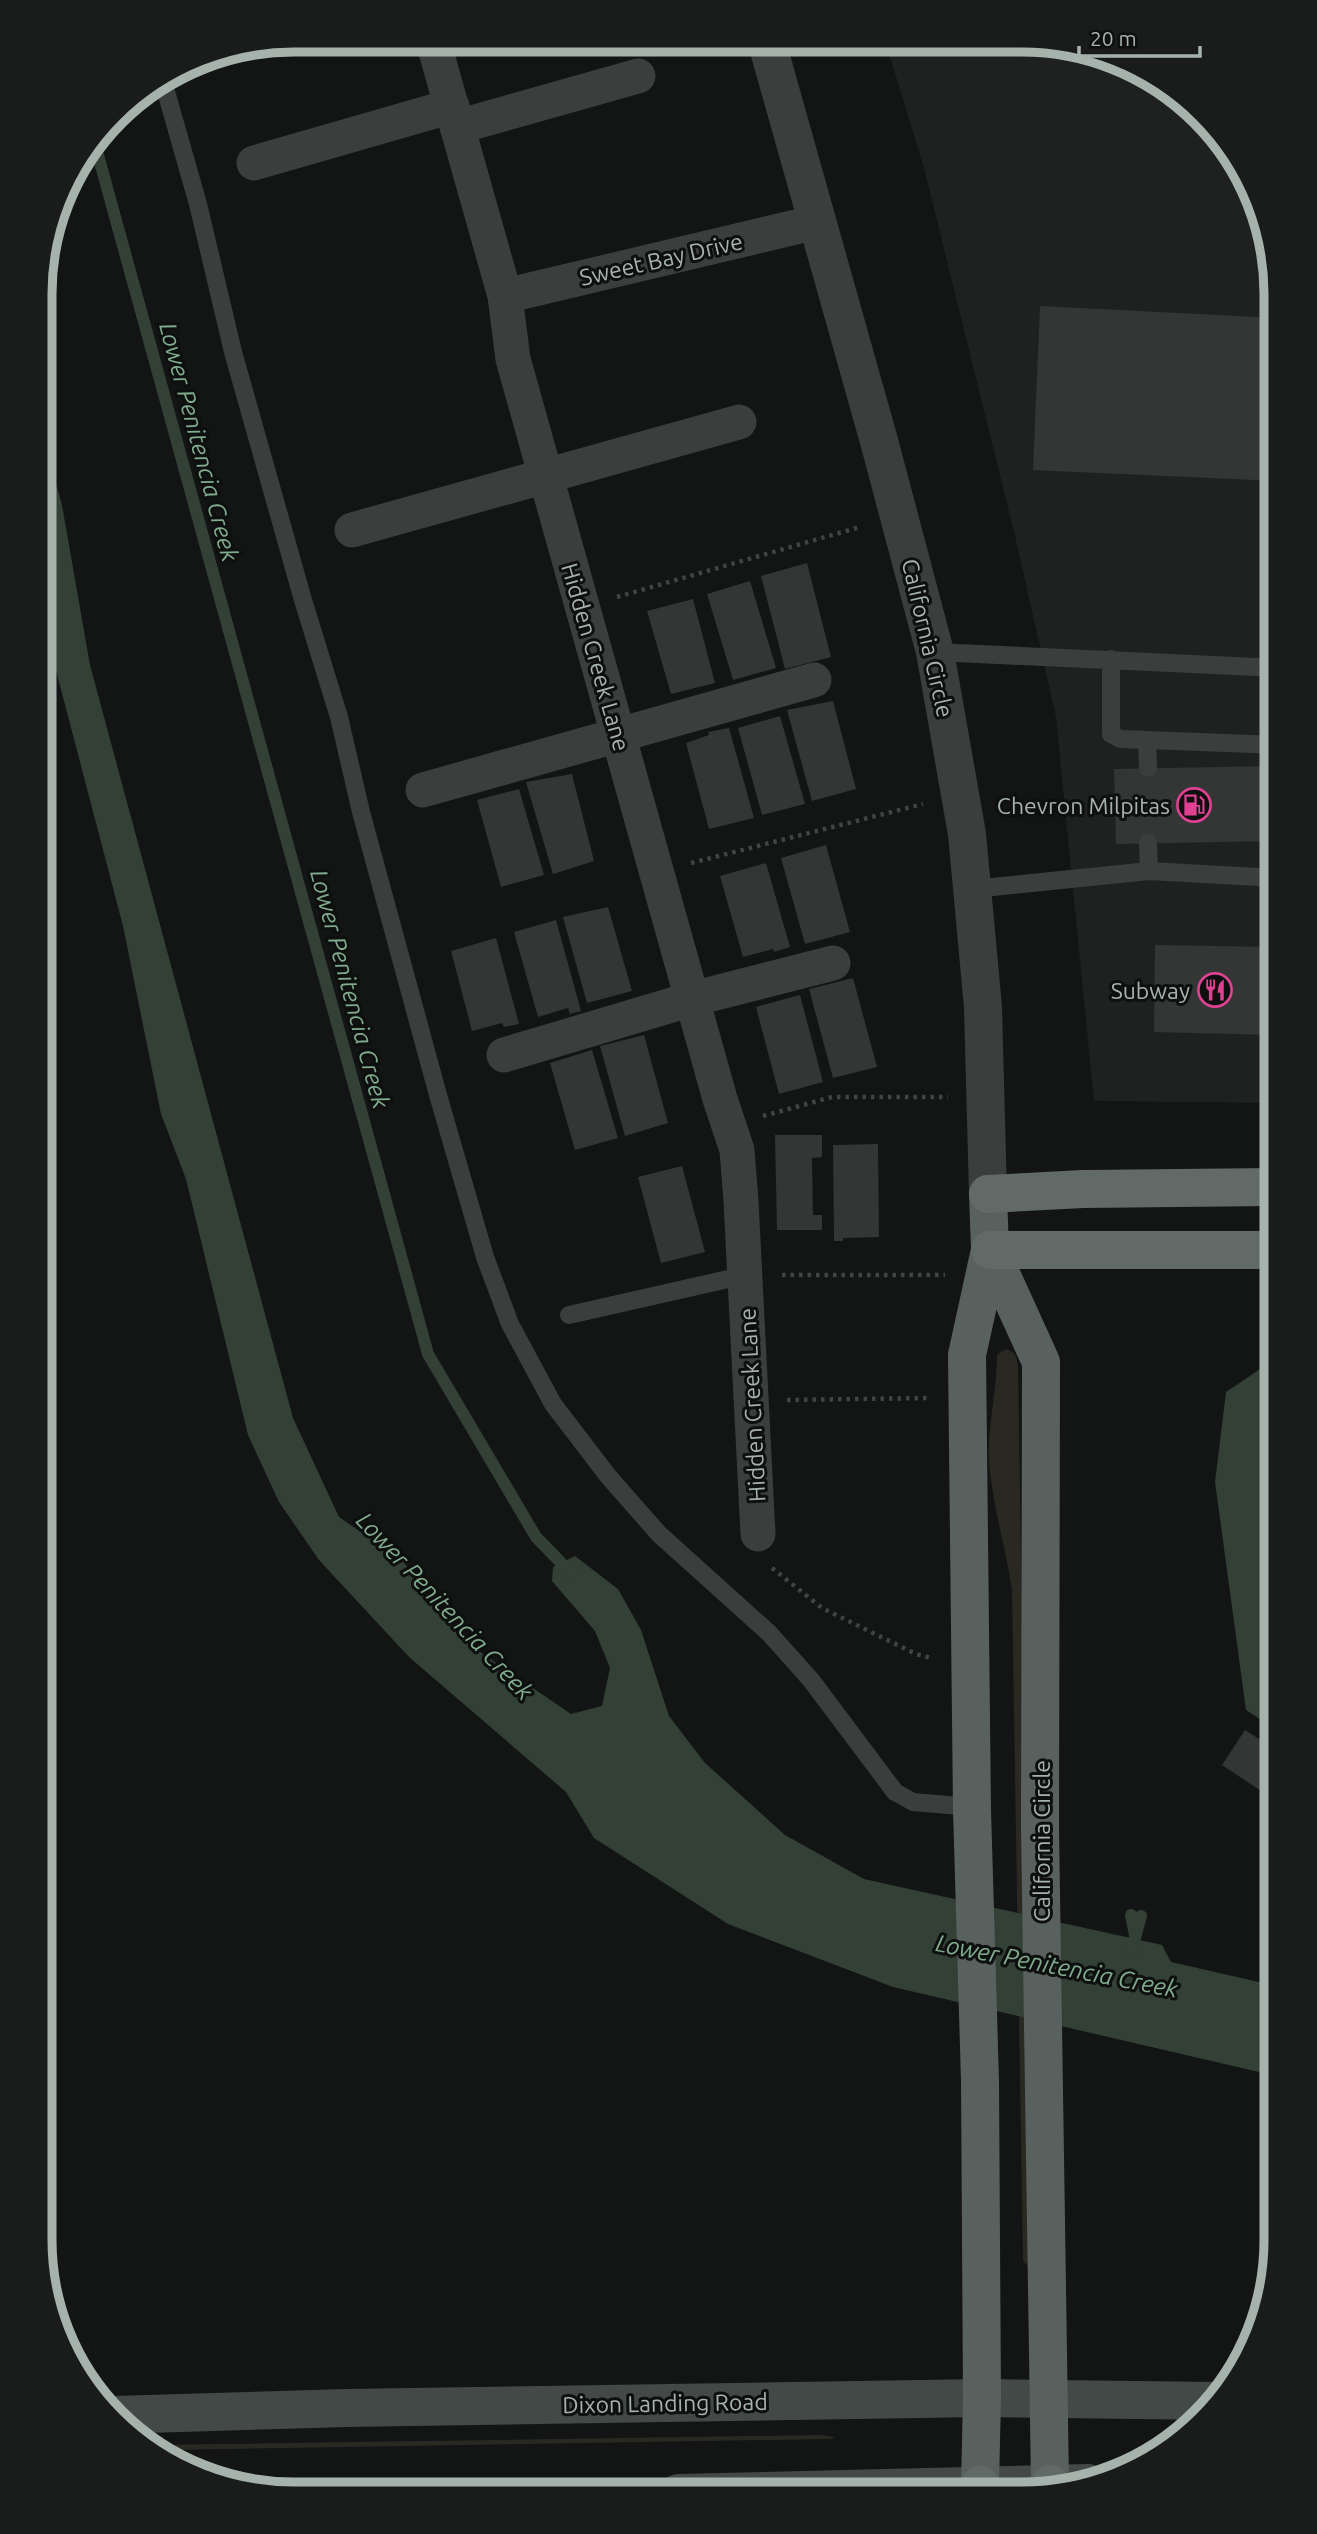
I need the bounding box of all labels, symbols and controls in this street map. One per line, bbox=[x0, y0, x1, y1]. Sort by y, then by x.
scale bar bbox=[1079, 14, 1200, 58]
text: 20 m bbox=[1090, 26, 1137, 50]
street label: Sweet Bay Drive bbox=[577, 228, 745, 290]
water label: Lower Penitencia Creek bbox=[154, 320, 244, 565]
street label: California Circle bbox=[898, 556, 958, 720]
street label: Hidden Creek Lane bbox=[557, 560, 635, 754]
fuel station icon: Chevron Milpitas bbox=[1175, 786, 1213, 824]
place label: Chevron Milpitas bbox=[997, 793, 1170, 818]
water label: Lower Penitencia Creek bbox=[305, 867, 395, 1112]
restaurant icon: Subway bbox=[1196, 971, 1234, 1009]
place label: Subway bbox=[1111, 978, 1190, 1003]
street label: Hidden Creek Lane bbox=[734, 1307, 770, 1503]
water label: Lower Penitencia Creek bbox=[351, 1507, 539, 1706]
street label: California Circle bbox=[1029, 1760, 1054, 1922]
water label: Lower Penitencia Creek bbox=[934, 1929, 1181, 2003]
street label: Dixon Landing Road bbox=[562, 2389, 768, 2417]

